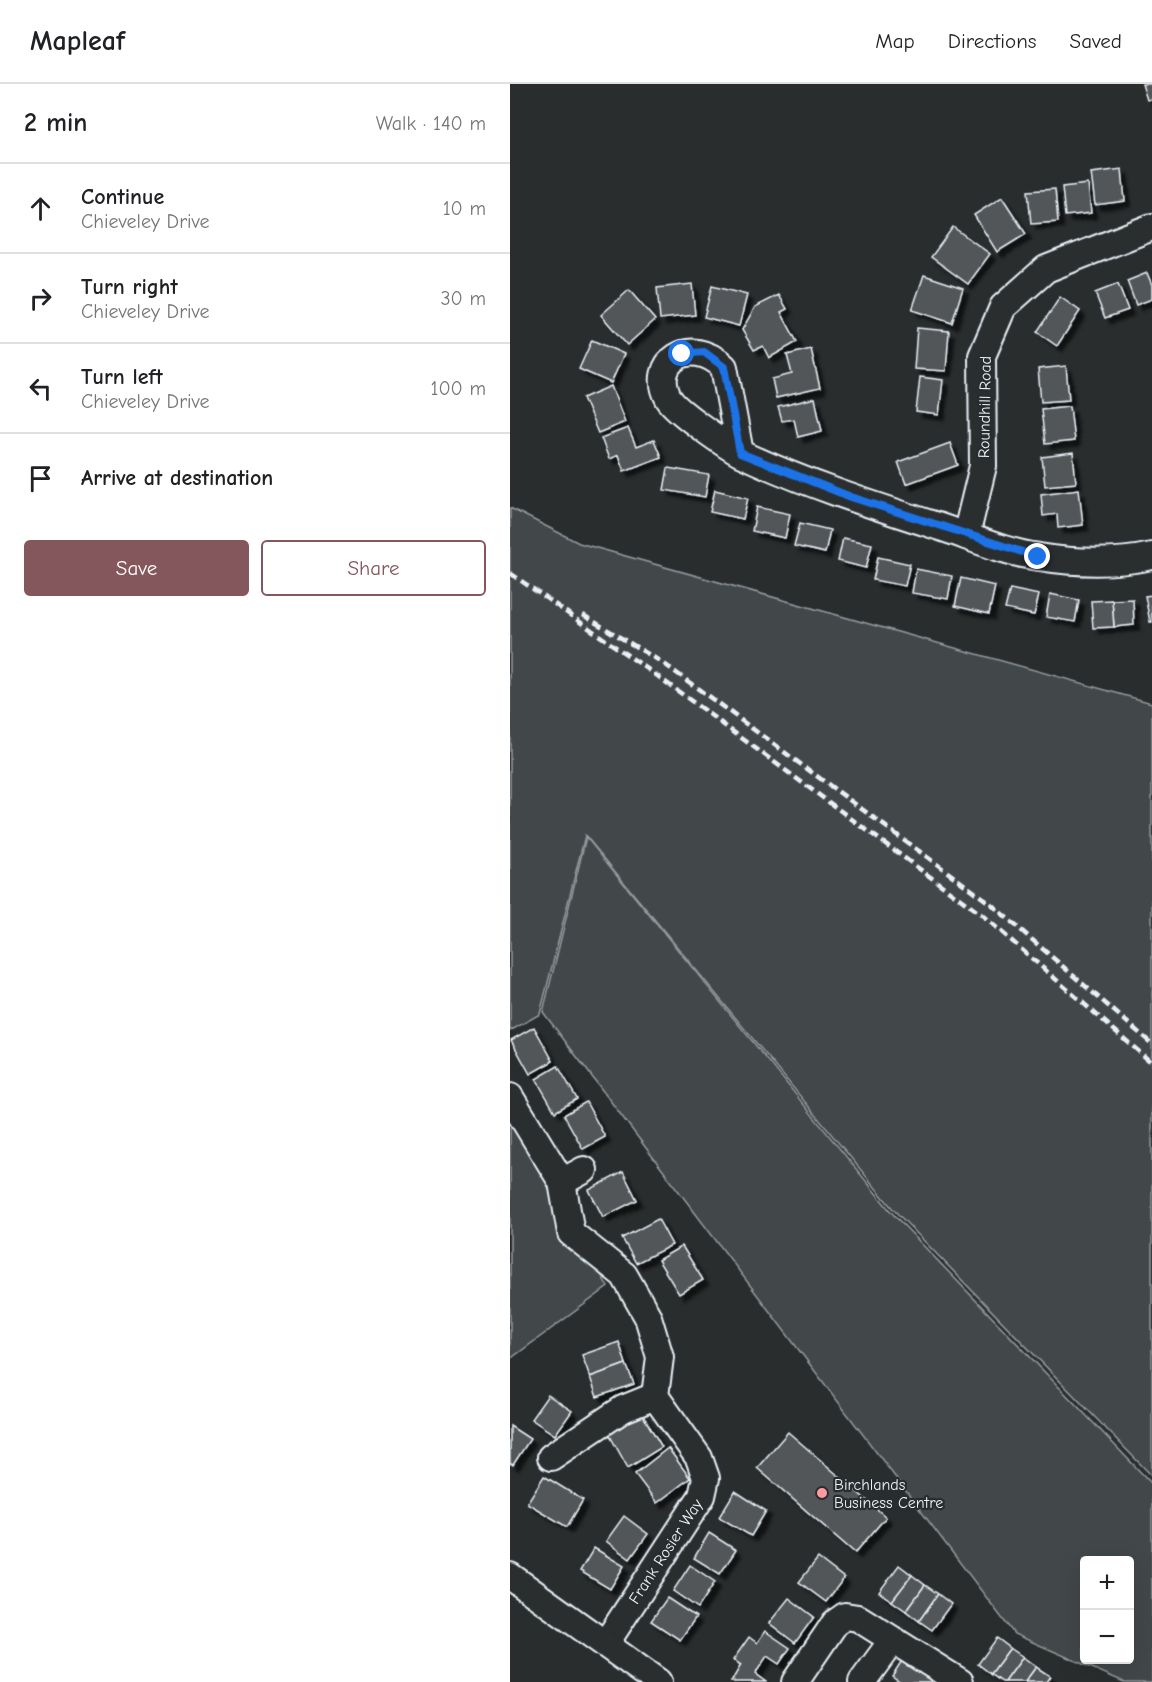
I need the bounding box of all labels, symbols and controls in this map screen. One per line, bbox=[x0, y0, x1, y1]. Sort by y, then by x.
text: Mapleaf bbox=[30, 25, 125, 57]
text: Map bbox=[875, 29, 915, 53]
text: Directions bbox=[948, 29, 1037, 53]
text: Saved bbox=[1070, 29, 1122, 53]
text: 2 min bbox=[24, 108, 87, 138]
text: Walk · 140 m bbox=[376, 112, 486, 135]
text: Continue bbox=[81, 184, 164, 210]
icon: ahead bbox=[24, 192, 57, 225]
text: 10 m bbox=[443, 197, 486, 220]
text: Chieveley Drive bbox=[81, 210, 210, 233]
text: Turn right bbox=[81, 274, 178, 300]
icon: right bbox=[24, 282, 57, 315]
text: 30 m bbox=[440, 287, 486, 310]
text: Chieveley Drive bbox=[81, 300, 210, 323]
route start bbox=[668, 340, 694, 366]
street label: Roundhill Road bbox=[975, 356, 995, 458]
text: Turn left bbox=[81, 364, 163, 390]
icon: left bbox=[24, 372, 57, 405]
text: 100 m bbox=[431, 377, 486, 400]
text: Chieveley Drive bbox=[81, 390, 210, 413]
icon: arrive bbox=[24, 462, 57, 495]
text: Arrive at destination bbox=[81, 465, 273, 491]
button: Save bbox=[24, 540, 249, 596]
button: Share bbox=[261, 540, 486, 596]
route end bbox=[1024, 543, 1050, 569]
place label: Birchlands Business Centre bbox=[834, 1476, 943, 1512]
marker: Birchlands Business Centre bbox=[815, 1486, 829, 1500]
street label: Frank Rosier Way bbox=[625, 1495, 707, 1607]
map controls bbox=[1080, 1556, 1134, 1664]
button: + bbox=[1080, 1556, 1134, 1610]
button: − bbox=[1080, 1610, 1134, 1664]

